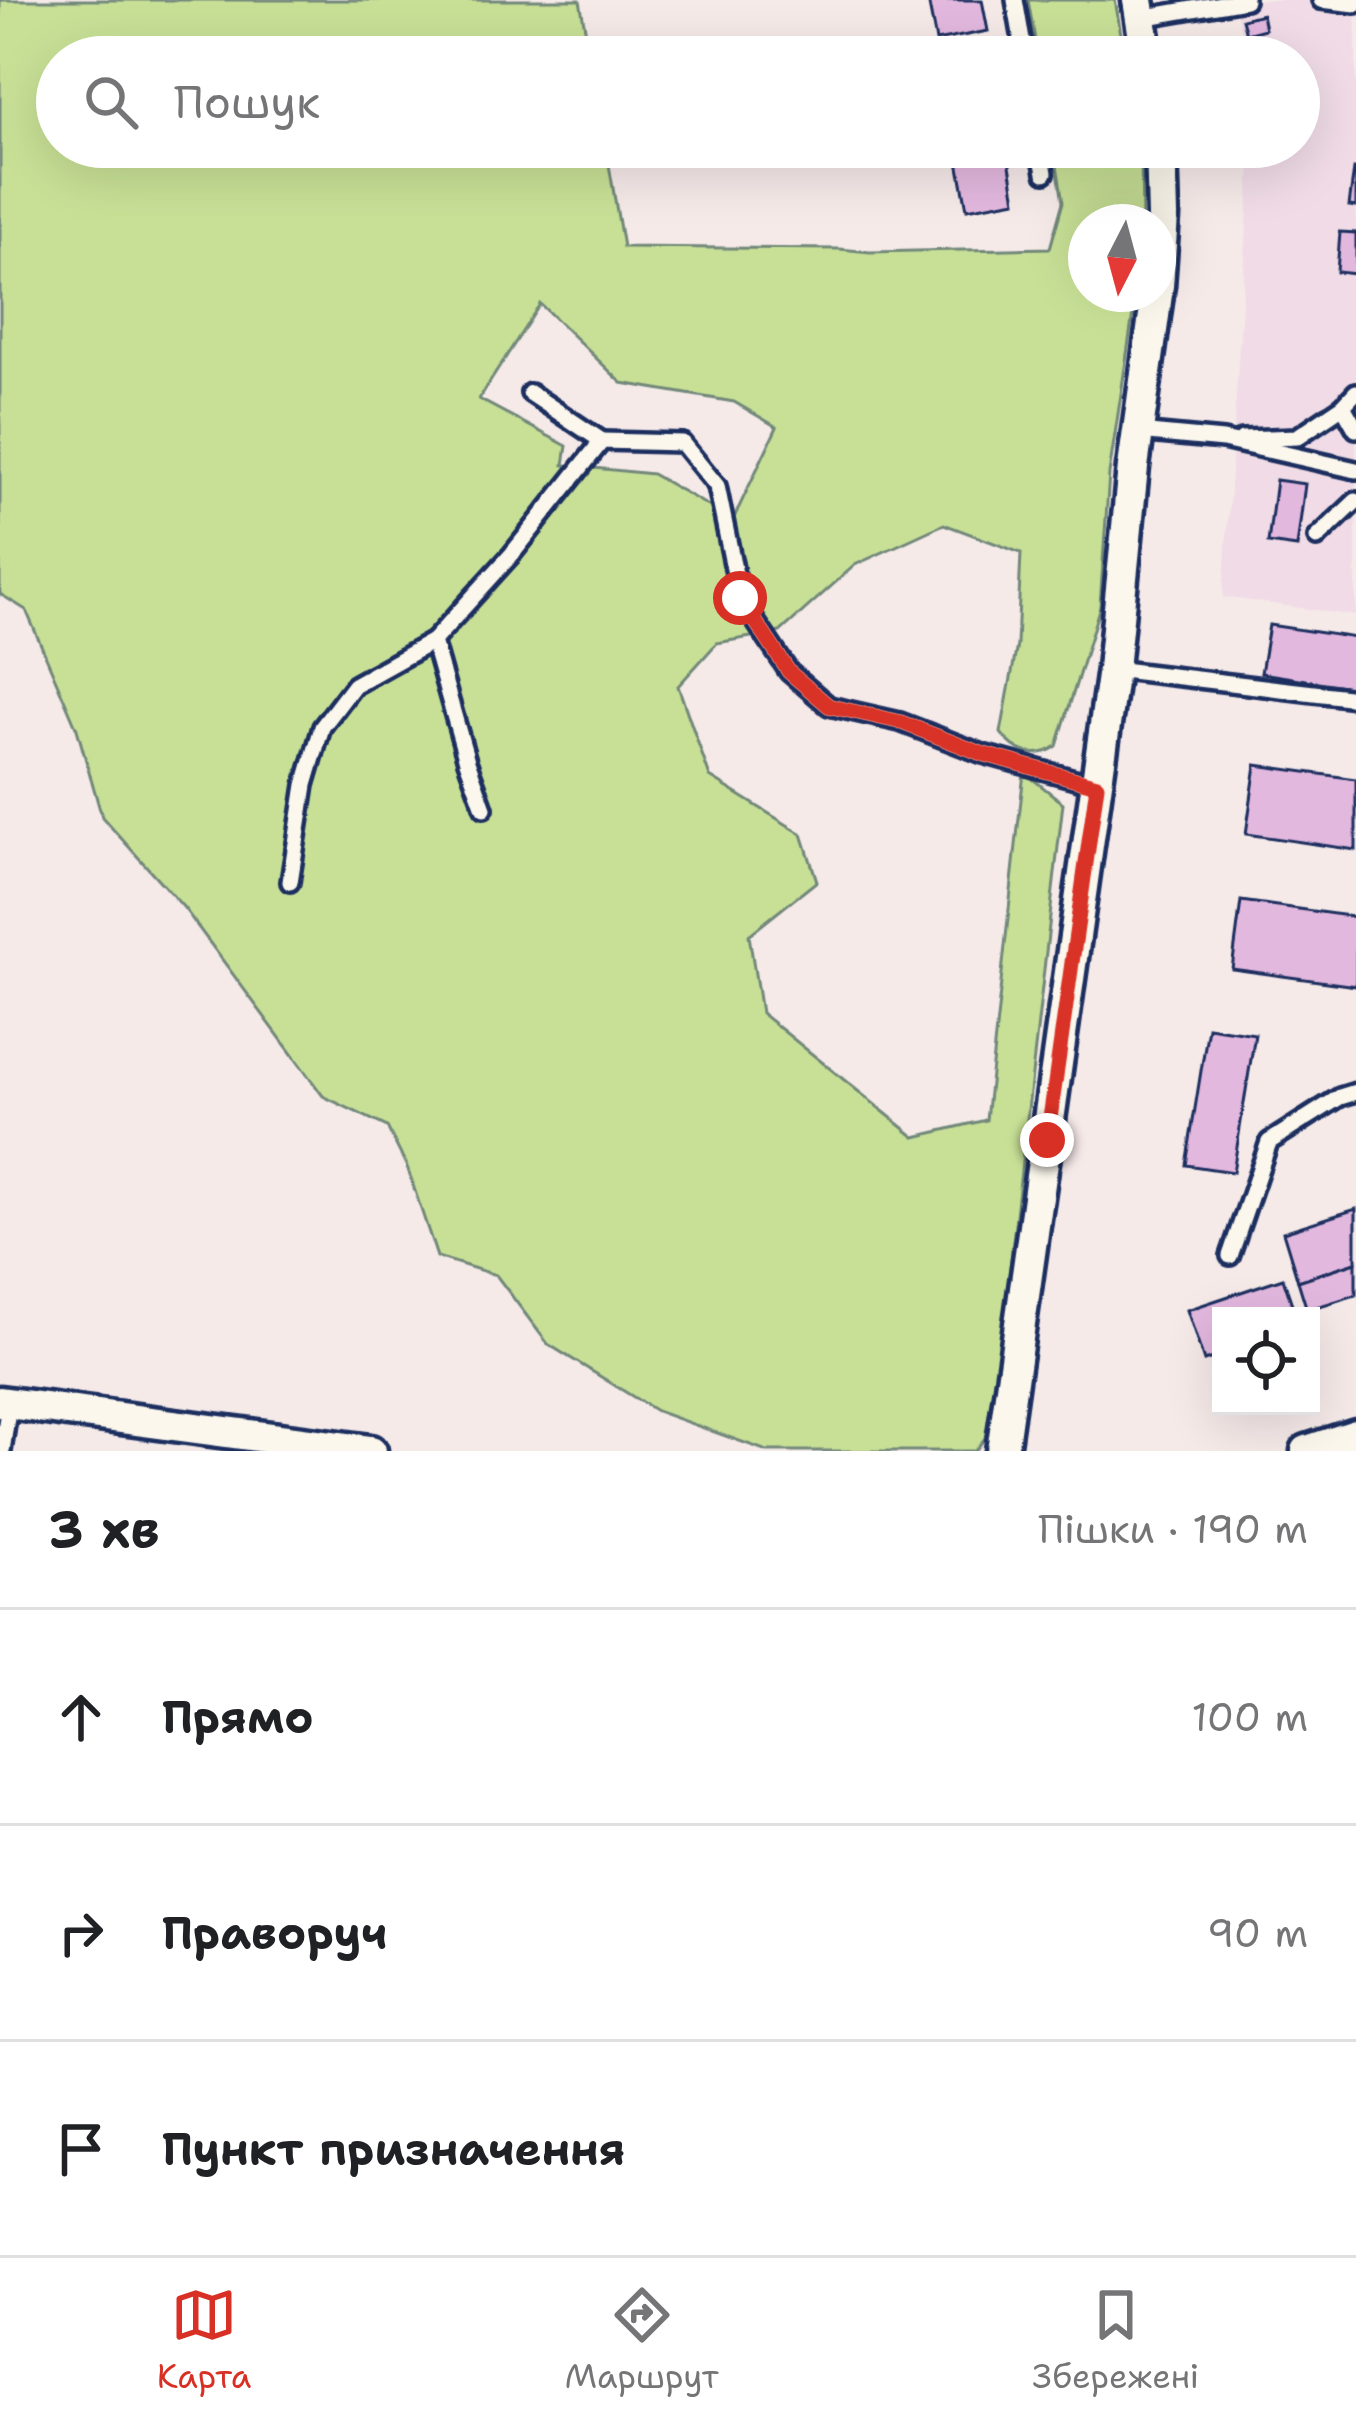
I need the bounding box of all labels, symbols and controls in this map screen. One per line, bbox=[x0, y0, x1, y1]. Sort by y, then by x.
search box bbox=[36, 36, 1320, 168]
icon: search bbox=[78, 69, 144, 135]
text: Пошук bbox=[174, 72, 320, 132]
north arrow bbox=[1068, 204, 1176, 312]
route start bbox=[713, 571, 767, 625]
route end bbox=[1020, 1113, 1074, 1167]
map controls bbox=[1212, 1307, 1320, 1415]
button: locate bbox=[1212, 1307, 1320, 1415]
text: 3 хв bbox=[48, 1495, 159, 1563]
text: Пішки · 190 m bbox=[1038, 1503, 1308, 1555]
icon: ahead bbox=[48, 1684, 114, 1750]
text: Прямо bbox=[162, 1687, 313, 1747]
text: 100 m bbox=[1192, 1691, 1308, 1743]
icon: right bbox=[48, 1900, 114, 1966]
text: Праворуч bbox=[162, 1903, 387, 1963]
text: 90 m bbox=[1207, 1907, 1308, 1959]
icon: arrive bbox=[48, 2116, 114, 2182]
text: Пункт призначення bbox=[162, 2119, 625, 2179]
tab: Карта bbox=[157, 2282, 251, 2399]
tab: Маршрут bbox=[565, 2282, 719, 2399]
tab: Збережені bbox=[1032, 2282, 1199, 2399]

